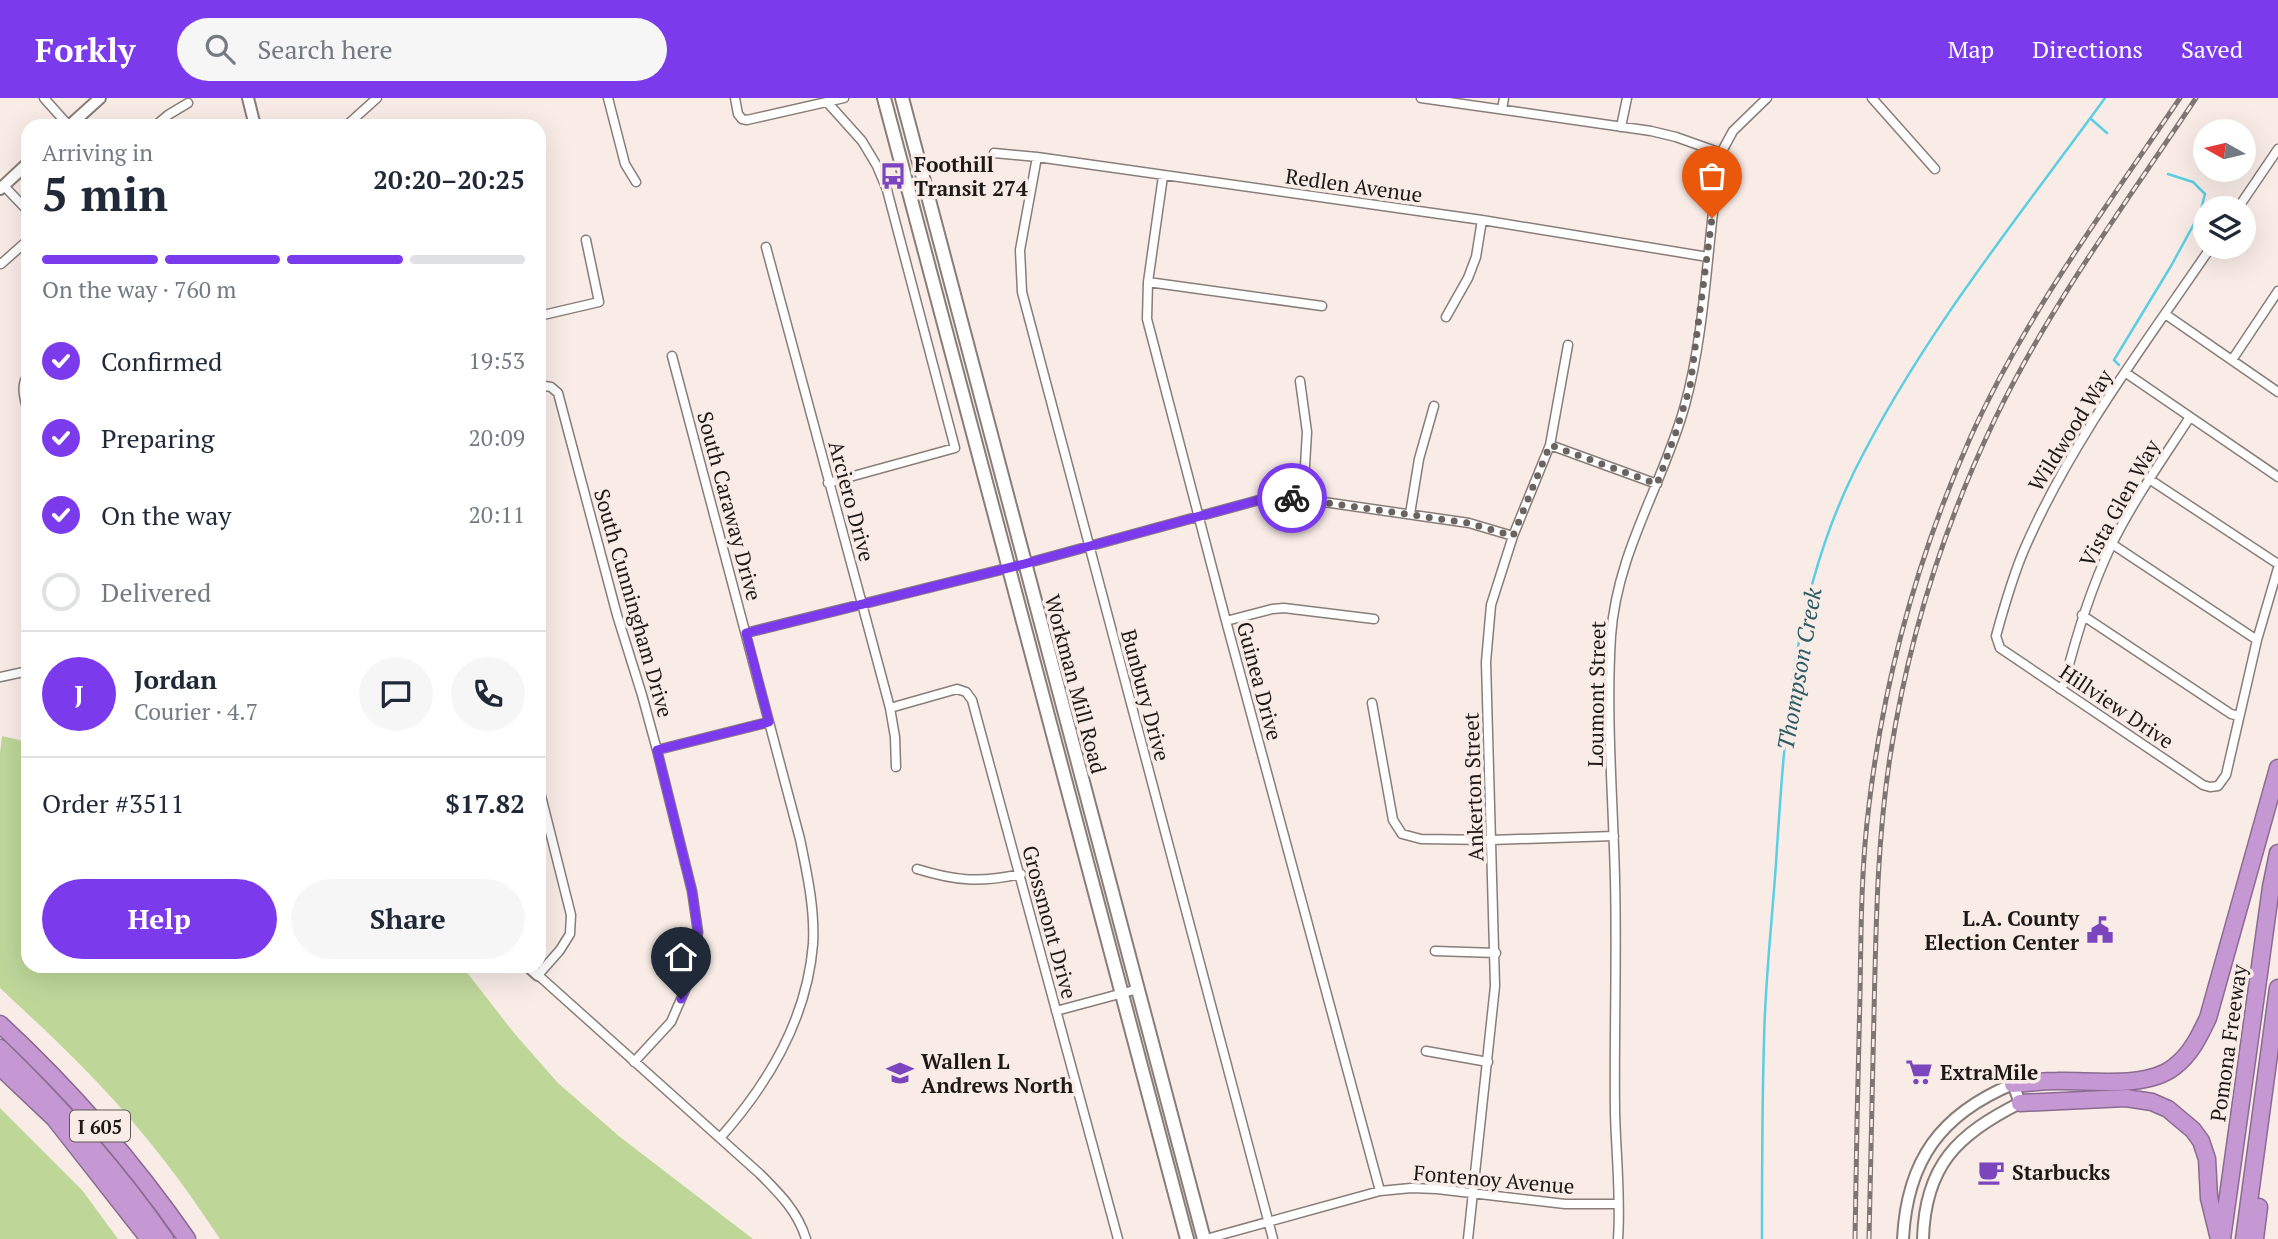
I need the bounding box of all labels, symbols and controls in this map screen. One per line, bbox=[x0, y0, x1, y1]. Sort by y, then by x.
search box bbox=[177, 18, 667, 81]
text: Forkly bbox=[35, 28, 135, 71]
icon: search bbox=[201, 30, 239, 68]
text: Search here bbox=[257, 32, 393, 66]
text: Map bbox=[1948, 33, 1994, 65]
text: Directions bbox=[2032, 33, 2143, 65]
text: Saved bbox=[2181, 33, 2243, 65]
north arrow bbox=[2193, 119, 2256, 182]
map controls bbox=[2193, 119, 2256, 259]
text: Arriving in bbox=[42, 137, 153, 168]
pin bbox=[1682, 146, 1742, 218]
place label: Foothill Transit 274 bbox=[914, 150, 1028, 202]
icon: bag bbox=[1693, 157, 1731, 195]
bus stop icon: Foothill Transit 274 bbox=[878, 161, 908, 191]
text: 20:20–20:25 bbox=[373, 162, 525, 196]
street label: Redlen Avenue bbox=[1284, 162, 1424, 208]
text: 5 min bbox=[42, 163, 168, 224]
button: layers bbox=[2193, 196, 2256, 259]
text: On the way · 760 m bbox=[42, 274, 236, 305]
icon: check bbox=[42, 342, 80, 380]
text: Confirmed bbox=[101, 344, 222, 378]
text: 19:53 bbox=[468, 345, 525, 376]
street label: Wildwood Way bbox=[2021, 364, 2119, 496]
street label: South Caraway Drive bbox=[691, 408, 769, 604]
icon: check bbox=[42, 419, 80, 457]
text: Preparing bbox=[101, 421, 214, 455]
text: 20:09 bbox=[468, 422, 525, 453]
street label: Vista Glen Way bbox=[2072, 434, 2166, 572]
street label: Arciero Drive bbox=[822, 438, 882, 564]
courier bbox=[1257, 463, 1327, 533]
icon: bike bbox=[1273, 479, 1311, 517]
street label: South Cunningham Drive bbox=[588, 485, 680, 721]
icon: check bbox=[42, 496, 80, 534]
text: On the way bbox=[101, 498, 232, 532]
text: 20:11 bbox=[468, 499, 525, 530]
text: Delivered bbox=[101, 575, 211, 609]
water label: Thompson Creek bbox=[1769, 585, 1829, 753]
street label: Workman Mill Road bbox=[1039, 591, 1113, 777]
street label: Guinea Drive bbox=[1231, 619, 1289, 743]
street label: Loumont Street bbox=[1581, 620, 1611, 767]
street label: Bunbury Drive bbox=[1115, 626, 1177, 764]
button: chat bbox=[359, 657, 433, 731]
button: phone bbox=[451, 657, 525, 731]
street label: Hillview Drive bbox=[2054, 657, 2180, 755]
text: Jordan bbox=[134, 662, 217, 696]
text: J bbox=[74, 677, 84, 711]
text: Courier · 4.7 bbox=[134, 696, 258, 727]
street label: Ankerton Street bbox=[1456, 712, 1490, 862]
text: Order #3511 bbox=[42, 786, 184, 820]
text: $17.82 bbox=[445, 786, 525, 820]
street label: Grossmont Drive bbox=[1016, 842, 1084, 1002]
button: Help bbox=[42, 879, 277, 959]
button: Share bbox=[291, 879, 525, 959]
place label: L.A. County Election Center bbox=[1924, 904, 2080, 956]
public building icon: L.A. County Election Center bbox=[2085, 915, 2115, 945]
pin bbox=[651, 927, 711, 999]
icon: home bbox=[662, 938, 700, 976]
street label: Pomona Freeway bbox=[2203, 962, 2253, 1123]
place label: Wallen L Andrews North bbox=[921, 1047, 1074, 1099]
supermarket icon: ExtraMile bbox=[1904, 1057, 1934, 1087]
school or university icon: Wallen L Andrews North bbox=[885, 1058, 915, 1088]
place label: ExtraMile bbox=[1940, 1058, 2038, 1086]
road number: I 605 bbox=[70, 1110, 130, 1142]
cafe icon: Starbucks bbox=[1976, 1157, 2006, 1187]
street label: Fontenoy Avenue bbox=[1412, 1158, 1576, 1200]
place label: Starbucks bbox=[2012, 1158, 2110, 1186]

